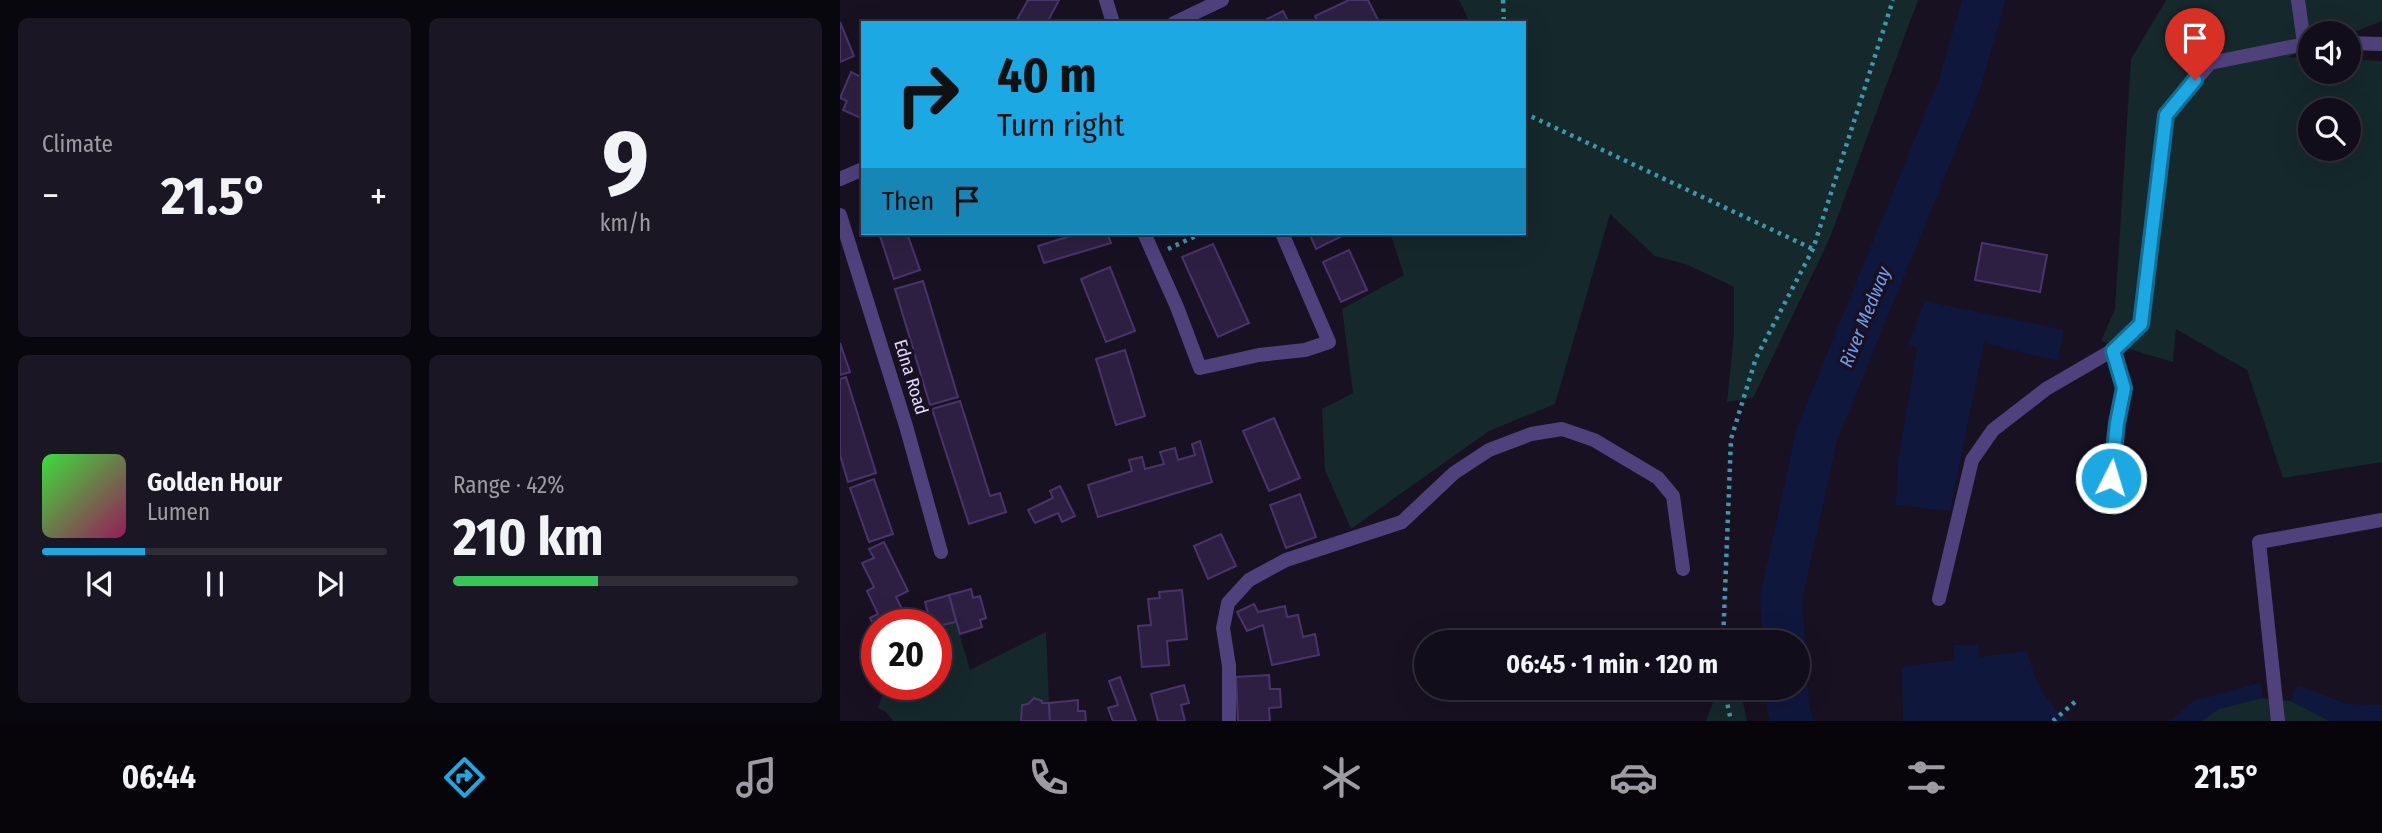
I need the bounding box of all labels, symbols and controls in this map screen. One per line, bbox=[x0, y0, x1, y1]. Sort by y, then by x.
pin bbox=[2165, 8, 2225, 80]
icon: arrive bbox=[2176, 19, 2214, 57]
map controls bbox=[2298, 21, 2361, 161]
button: sound bbox=[2298, 21, 2361, 84]
text: 40 m bbox=[997, 46, 1097, 105]
icon: right bbox=[882, 49, 973, 140]
button: search bbox=[2298, 98, 2361, 161]
text: Turn right bbox=[997, 106, 1124, 144]
text: 9 bbox=[602, 109, 649, 218]
text: Climate bbox=[42, 130, 113, 158]
text: 21.5° bbox=[161, 165, 268, 228]
text: − bbox=[42, 173, 59, 219]
text: + bbox=[370, 173, 387, 219]
icon: arrive bbox=[948, 182, 986, 220]
text: Then bbox=[882, 186, 934, 217]
text: km/h bbox=[600, 209, 651, 237]
water label: River Medway bbox=[1834, 263, 1896, 371]
street label: Edna Road bbox=[889, 337, 933, 417]
position arrow bbox=[2074, 441, 2148, 515]
text: Golden Hour bbox=[147, 467, 282, 498]
text: Range · 42% bbox=[453, 471, 564, 499]
text: Lumen bbox=[147, 498, 210, 526]
text: 210 km bbox=[453, 506, 604, 569]
icon: previous bbox=[81, 565, 119, 603]
icon: pause bbox=[196, 565, 234, 603]
icon: next bbox=[311, 565, 349, 603]
speed limit sign: 20 bbox=[861, 609, 952, 700]
text: 06:45 · 1 min · 120 m bbox=[1506, 649, 1718, 680]
icon: directions bbox=[440, 753, 489, 802]
icon: music bbox=[732, 753, 781, 802]
icon: phone bbox=[1024, 753, 1073, 802]
icon: climate bbox=[1317, 753, 1366, 802]
icon: car bbox=[1609, 753, 1658, 802]
icon: filters bbox=[1902, 753, 1951, 802]
text: 06:44 bbox=[122, 758, 196, 796]
text: 21.5° bbox=[2194, 758, 2260, 796]

